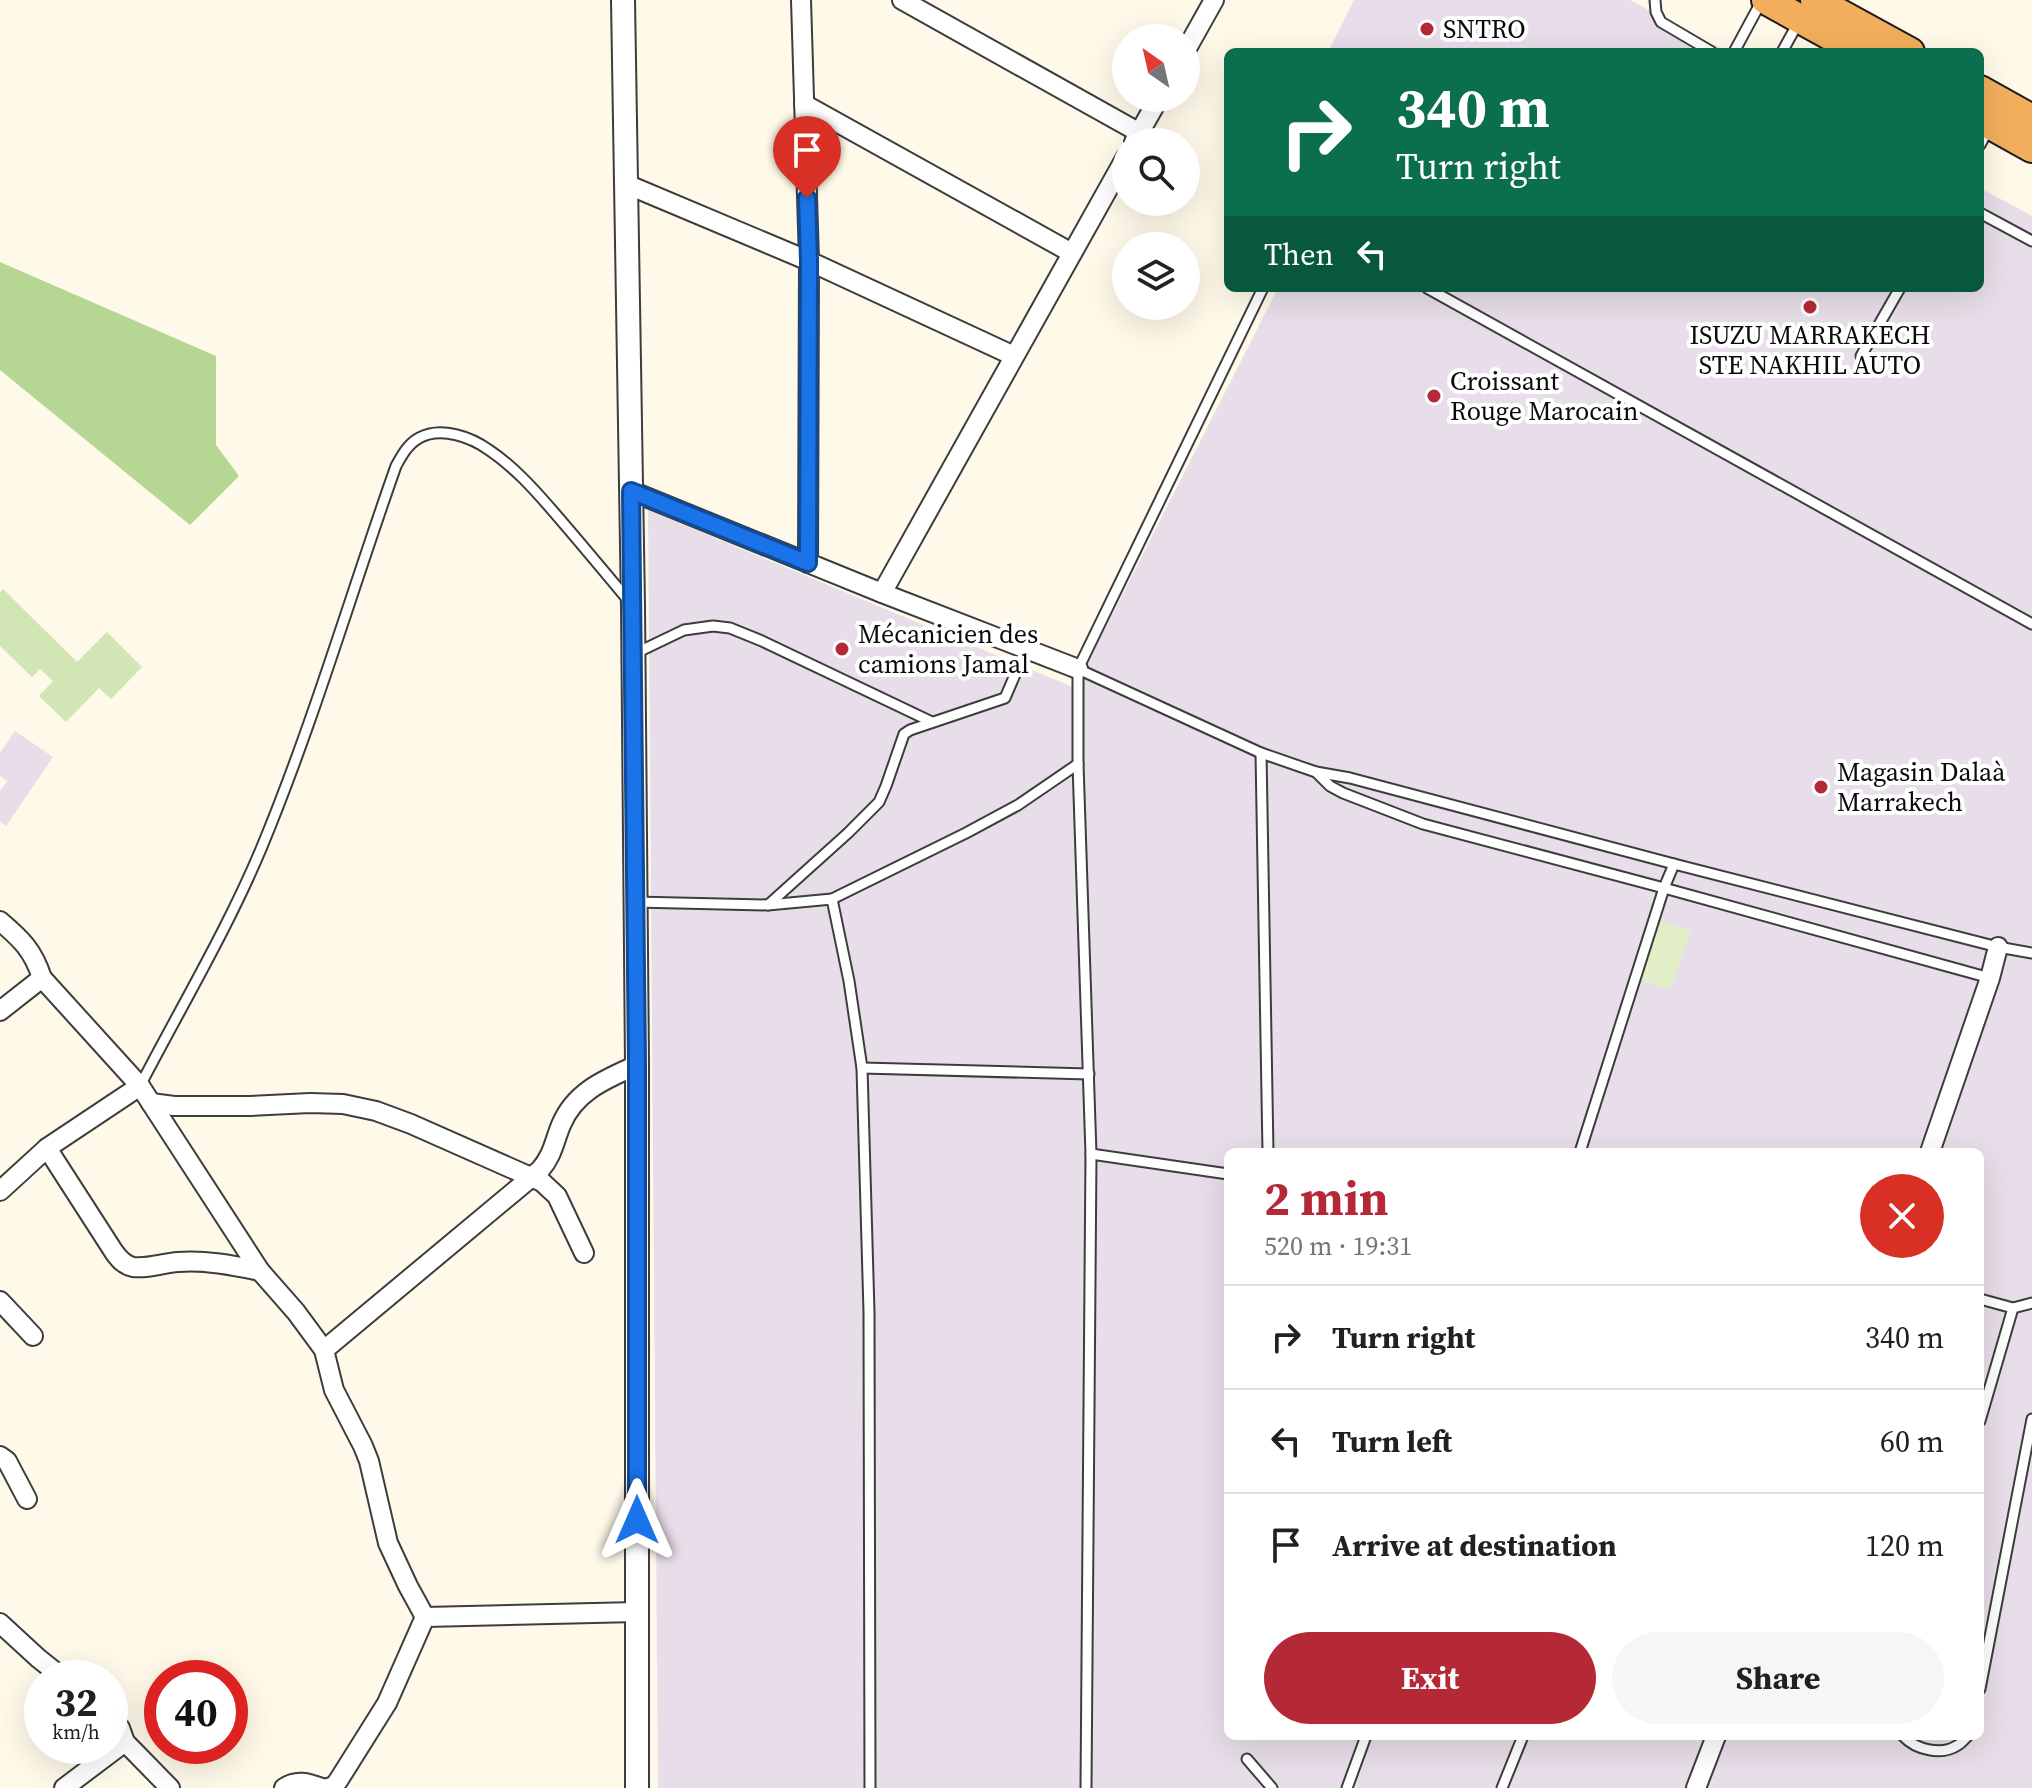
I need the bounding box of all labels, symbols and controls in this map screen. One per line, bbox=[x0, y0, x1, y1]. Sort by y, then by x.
place label: SNTRO bbox=[1443, 11, 1526, 47]
marker: SNTRO bbox=[1418, 20, 1436, 38]
north arrow bbox=[1112, 24, 1200, 112]
map controls bbox=[1112, 24, 1200, 320]
text: 340 m bbox=[1396, 69, 1550, 146]
icon: right bbox=[1264, 80, 1368, 184]
pin bbox=[773, 116, 841, 198]
icon: arrive bbox=[785, 128, 829, 172]
button: search bbox=[1112, 128, 1200, 216]
text: Turn right bbox=[1396, 142, 1561, 191]
button: layers bbox=[1112, 232, 1200, 320]
icon: left bbox=[1350, 232, 1394, 276]
text: Then bbox=[1264, 234, 1334, 275]
marker: ISUZU MARRAKECH STE NAKHIL AUTO bbox=[1801, 298, 1819, 316]
place label: ISUZU MARRAKECH STE NAKHIL AUTO bbox=[1689, 317, 1931, 383]
place label: Croissant Rouge Marocain bbox=[1450, 363, 1639, 429]
marker: Croissant Rouge Marocain bbox=[1425, 387, 1443, 405]
place label: Mécanicien des camions Jamal bbox=[858, 616, 1038, 682]
marker: Mécanicien des camions Jamal bbox=[833, 640, 851, 658]
place label: Magasin Dalaà Marrakech bbox=[1837, 754, 2006, 820]
marker: Magasin Dalaà Marrakech bbox=[1812, 778, 1830, 796]
text: 2 min bbox=[1264, 1165, 1389, 1231]
button: close bbox=[1860, 1174, 1944, 1258]
text: 520 m · 19:31 bbox=[1264, 1228, 1412, 1264]
icon: right bbox=[1264, 1315, 1308, 1359]
text: Turn right bbox=[1332, 1317, 1475, 1358]
text: 340 m bbox=[1865, 1317, 1944, 1358]
icon: left bbox=[1264, 1419, 1308, 1463]
text: Turn left bbox=[1332, 1421, 1452, 1462]
text: 60 m bbox=[1880, 1421, 1944, 1462]
position arrow bbox=[595, 1478, 679, 1562]
icon: arrive bbox=[1264, 1523, 1308, 1567]
text: Arrive at destination bbox=[1332, 1525, 1617, 1566]
text: 120 m bbox=[1865, 1525, 1944, 1566]
button: Exit bbox=[1264, 1632, 1596, 1724]
button: Share bbox=[1612, 1632, 1944, 1724]
speed limit sign: 40 bbox=[144, 1660, 248, 1764]
text: 32 bbox=[54, 1675, 98, 1729]
text: km/h bbox=[52, 1718, 100, 1746]

